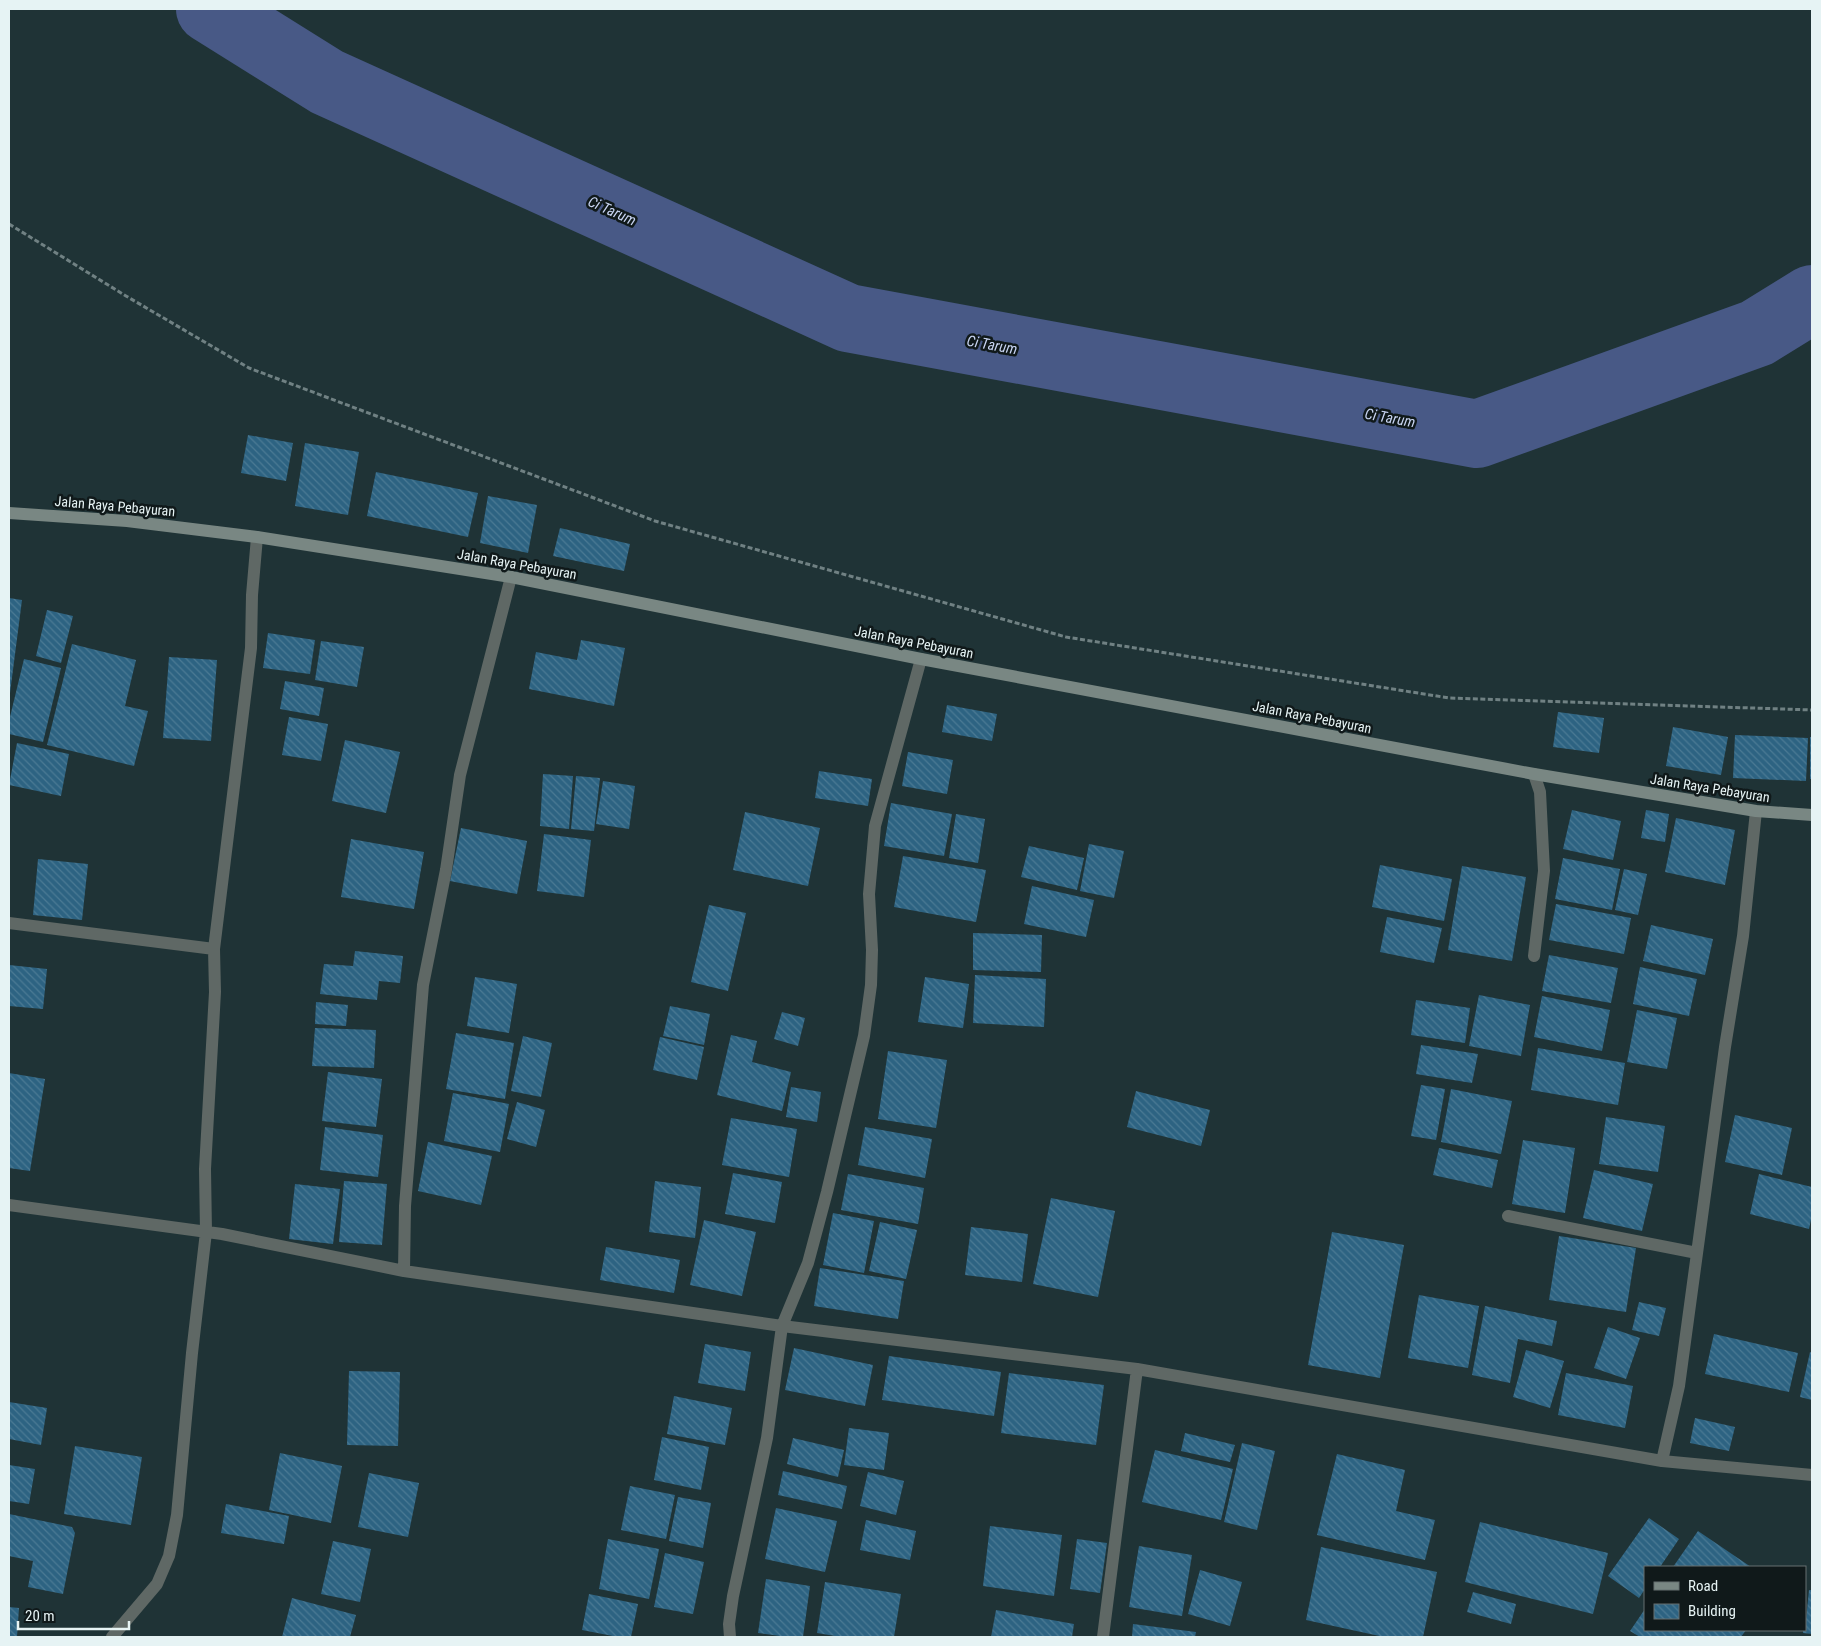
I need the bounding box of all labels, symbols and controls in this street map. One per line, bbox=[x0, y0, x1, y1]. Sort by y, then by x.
water label: Ci Tarum bbox=[585, 192, 639, 230]
water label: Ci Tarum bbox=[965, 332, 1019, 358]
water label: Ci Tarum bbox=[1363, 405, 1417, 431]
street label: Jalan Raya Pebayuran bbox=[54, 493, 176, 519]
street label: Jalan Raya Pebayuran bbox=[456, 546, 578, 582]
street label: Jalan Raya Pebayuran bbox=[853, 623, 975, 661]
street label: Jalan Raya Pebayuran bbox=[1251, 698, 1373, 736]
street label: Jalan Raya Pebayuran bbox=[1649, 771, 1771, 805]
legend bbox=[1644, 1566, 1806, 1631]
text: Road bbox=[1688, 1577, 1718, 1595]
scale bar bbox=[18, 1598, 129, 1630]
text: Building bbox=[1688, 1602, 1736, 1620]
text: 20 m bbox=[25, 1607, 55, 1625]

